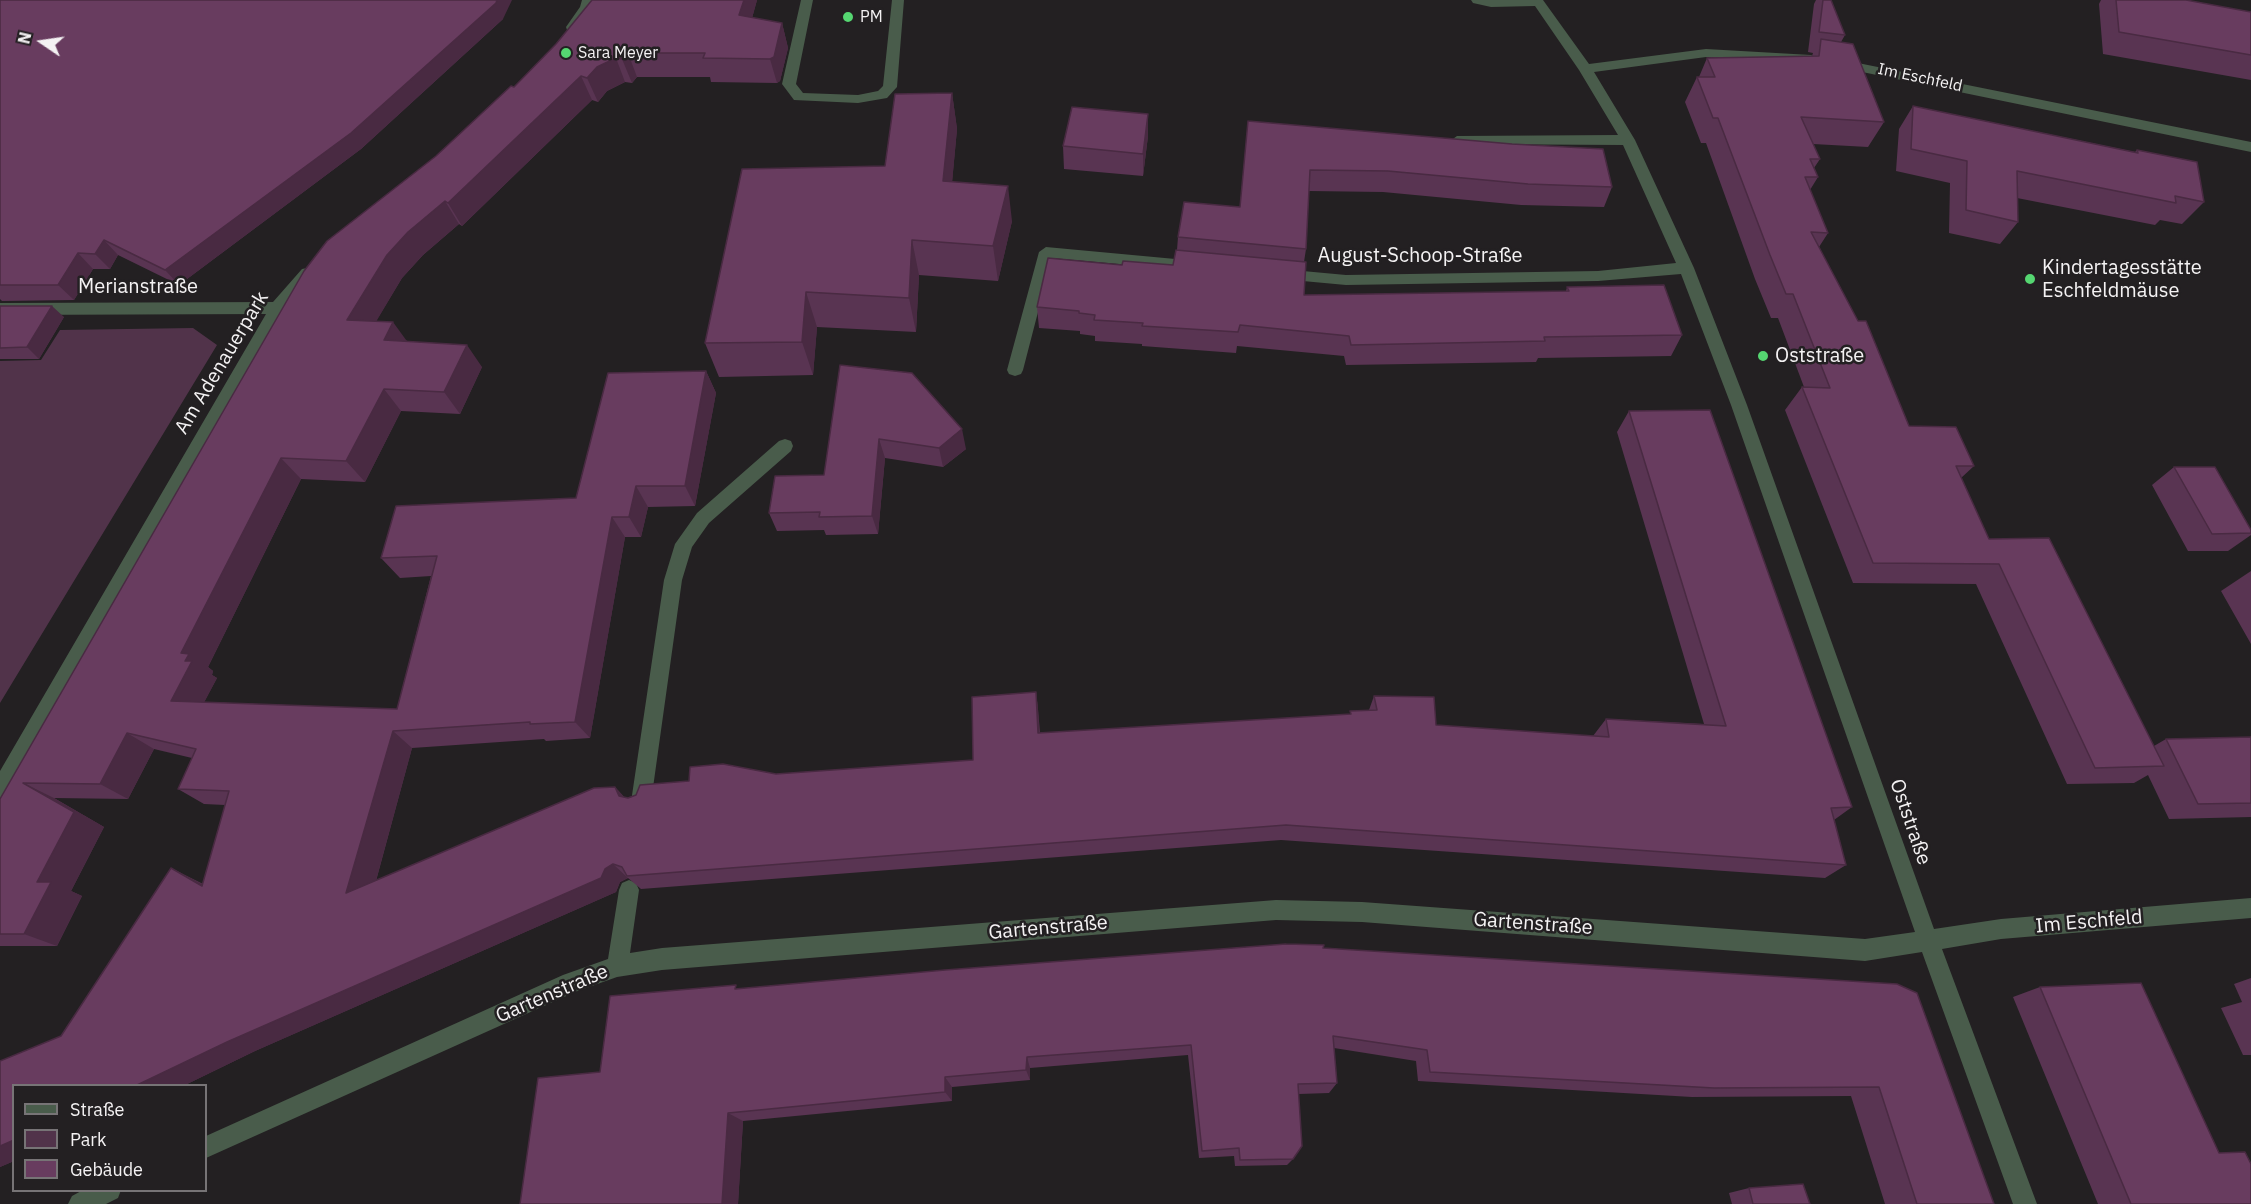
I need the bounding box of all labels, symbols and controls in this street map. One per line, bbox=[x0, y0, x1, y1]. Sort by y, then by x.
place label: PM bbox=[860, 7, 883, 27]
marker: PM bbox=[841, 10, 855, 24]
north arrow bbox=[12, 12, 72, 72]
text: N bbox=[13, 30, 36, 46]
place label: Sara Meyer bbox=[578, 43, 658, 63]
marker: Sara Meyer bbox=[559, 46, 573, 60]
street label: Im Eschfeld bbox=[1876, 60, 1964, 96]
street label: August-Schoop-Straße bbox=[1318, 244, 1522, 268]
place label: Kindertagesstätte Eschfeldmäuse bbox=[2042, 256, 2202, 303]
marker: Kindertagesstätte Eschfeldmäuse bbox=[2023, 272, 2037, 286]
street label: Merianstraße bbox=[78, 275, 198, 299]
street label: Am Adenauerpark bbox=[170, 287, 274, 439]
place label: Oststraße bbox=[1775, 344, 1864, 368]
marker: Oststraße bbox=[1756, 349, 1770, 363]
street label: Oststraße bbox=[1884, 776, 1936, 868]
street label: Im Eschfeld bbox=[2034, 905, 2144, 939]
street label: Gartenstraße bbox=[1472, 908, 1594, 940]
street label: Gartenstraße bbox=[987, 911, 1109, 945]
street label: Gartenstraße bbox=[492, 960, 612, 1028]
legend bbox=[12, 1084, 207, 1192]
text: Straße bbox=[70, 1098, 124, 1121]
text: Park bbox=[70, 1128, 106, 1151]
text: Gebäude bbox=[70, 1158, 143, 1181]

